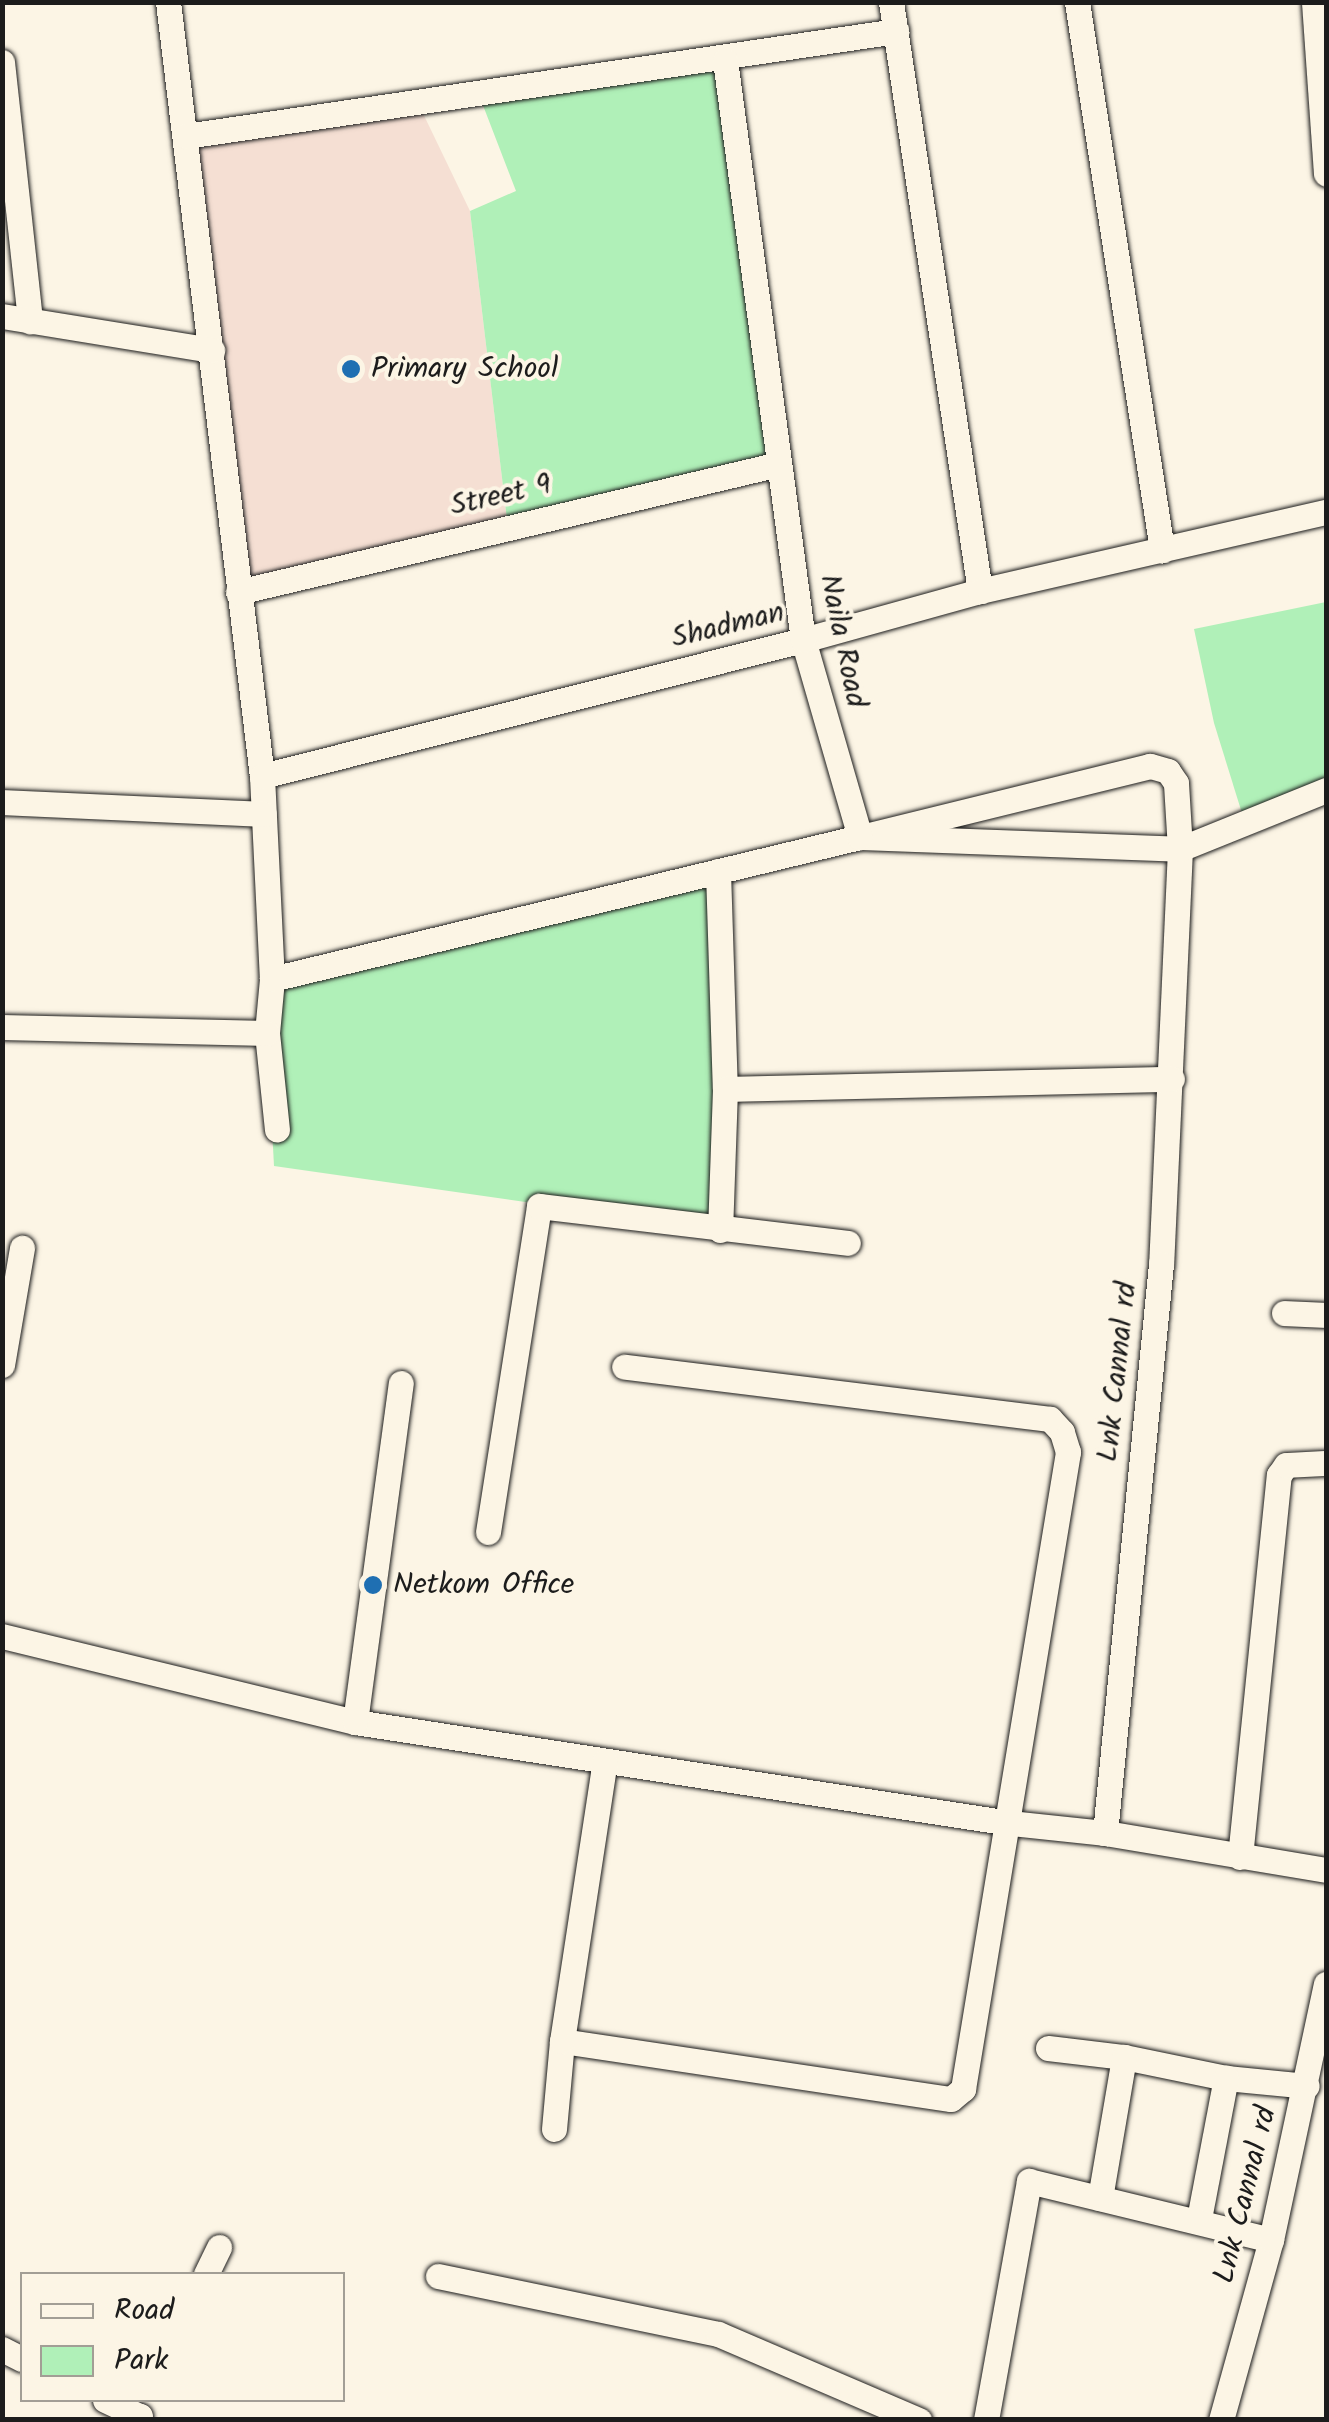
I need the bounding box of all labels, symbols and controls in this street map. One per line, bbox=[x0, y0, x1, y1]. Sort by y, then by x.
place label: Primary School bbox=[371, 351, 558, 387]
marker: Primary School bbox=[340, 358, 362, 380]
street label: Street 9 bbox=[447, 467, 555, 525]
street label: Naila Road bbox=[810, 571, 874, 711]
street label: Shadman bbox=[668, 595, 788, 657]
street label: Lnk Cannal rd bbox=[1091, 1280, 1145, 1464]
place label: Netkom Office bbox=[393, 1567, 574, 1603]
marker: Netkom Office bbox=[362, 1574, 384, 1596]
street label: Lnk Cannal rd bbox=[1207, 2103, 1285, 2287]
legend bbox=[20, 2272, 345, 2402]
text: Road bbox=[114, 2287, 174, 2335]
text: Park bbox=[114, 2337, 168, 2385]

